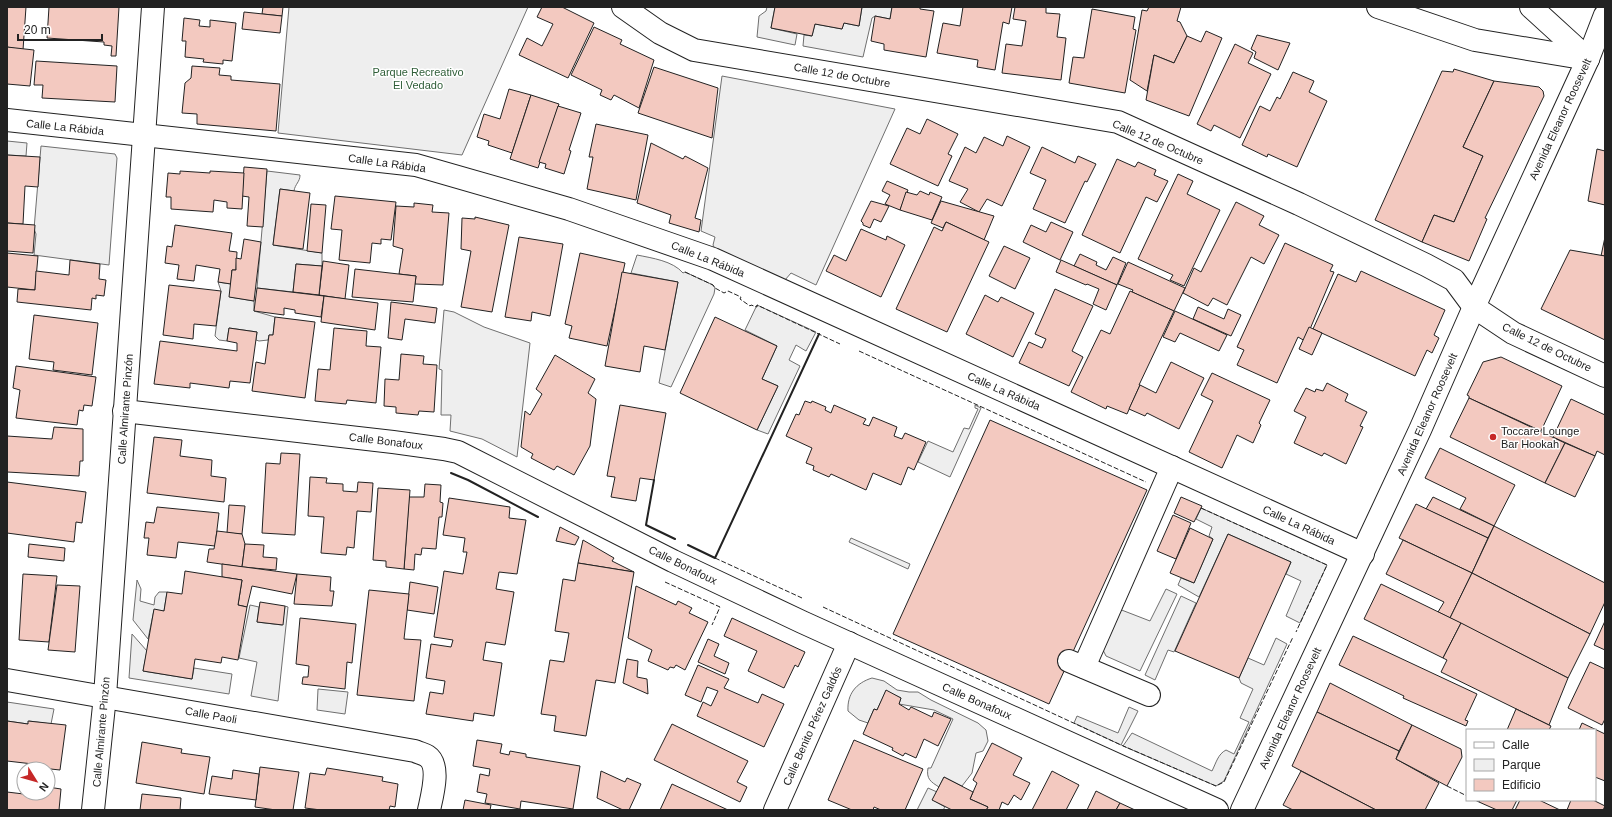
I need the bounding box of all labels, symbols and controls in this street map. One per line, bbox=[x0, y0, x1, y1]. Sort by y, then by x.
scale bar bbox=[18, 16, 102, 42]
text: 20 m bbox=[24, 23, 51, 37]
street label: Avenida Eleanor Roosevelt bbox=[1527, 56, 1593, 182]
street label: Calle 12 de Octubre bbox=[793, 61, 891, 89]
park label: Parque Recreativo El Vedado bbox=[372, 66, 464, 91]
street label: Calle La Rábida bbox=[25, 117, 105, 137]
street label: Calle 12 de Octubre bbox=[1111, 117, 1205, 167]
street label: Calle La Rábida bbox=[347, 152, 427, 175]
street label: Calle La Rábida bbox=[669, 239, 747, 280]
street label: Calle 12 de Octubre bbox=[1500, 320, 1594, 374]
street label: Avenida Eleanor Roosevelt bbox=[1395, 351, 1459, 477]
street label: Calle Almirante Pinzón bbox=[115, 353, 135, 465]
street label: Calle La Rábida bbox=[966, 370, 1043, 413]
place label: Toccare Lounge Bar Hookah bbox=[1501, 425, 1579, 450]
street label: Calle Bonafoux bbox=[348, 430, 424, 452]
marker: Toccare Lounge Bar Hookah bbox=[1488, 432, 1498, 442]
street label: Calle La Rábida bbox=[1261, 503, 1338, 547]
street label: Calle Bonafoux bbox=[647, 543, 720, 587]
street label: Avenida Eleanor Roosevelt bbox=[1257, 645, 1323, 771]
street label: Calle Benito Pérez Galdós bbox=[780, 664, 844, 787]
street label: Calle Almirante Pinzón bbox=[90, 676, 112, 788]
street label: Calle Bonafoux bbox=[940, 680, 1014, 722]
street label: Calle Paoli bbox=[184, 705, 238, 725]
legend bbox=[1466, 729, 1596, 801]
text: Calle bbox=[1502, 738, 1530, 752]
text: Parque bbox=[1502, 758, 1541, 772]
north arrow bbox=[16, 761, 56, 801]
text: Edificio bbox=[1502, 778, 1541, 792]
text: N bbox=[37, 780, 51, 794]

